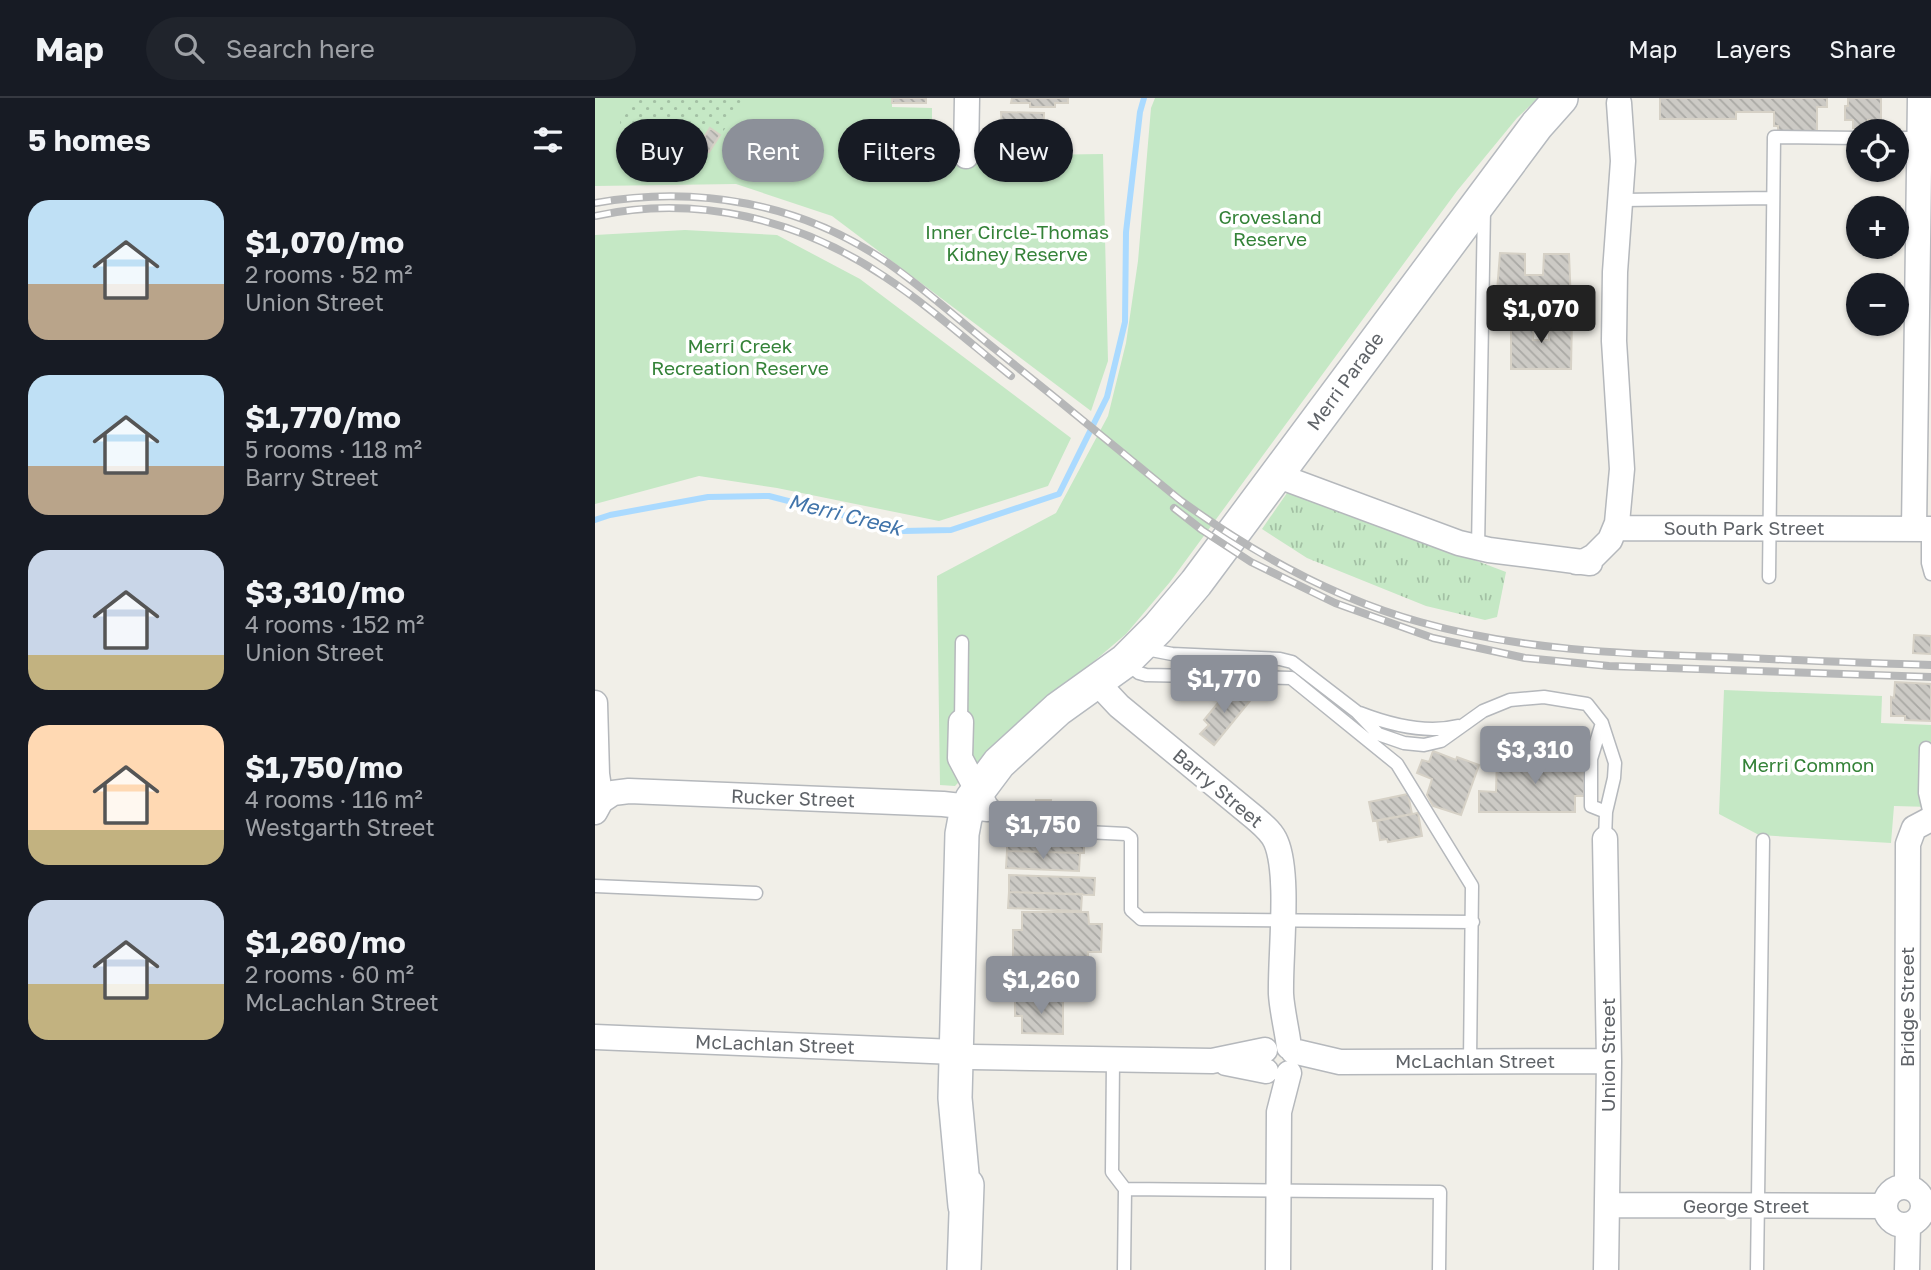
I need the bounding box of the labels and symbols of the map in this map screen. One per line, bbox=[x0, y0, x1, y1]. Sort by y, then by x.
park label: Grovesland Reserve bbox=[1218, 205, 1322, 250]
park label: Inner Circle-Thomas Kidney Reserve bbox=[925, 220, 1109, 265]
pin: $1,070 bbox=[1484, 286, 1598, 345]
street label: Merri Parade bbox=[1301, 327, 1388, 434]
park label: Merri Creek Recreation Reserve bbox=[651, 334, 829, 379]
water label: Merri Creek bbox=[786, 487, 907, 541]
street label: South Park Street bbox=[1663, 516, 1825, 539]
pin: $1,770 bbox=[1167, 656, 1281, 715]
pin: $3,310 bbox=[1478, 726, 1592, 786]
street label: Barry Street bbox=[1169, 743, 1268, 832]
park label: Merri Common bbox=[1741, 753, 1875, 776]
street label: Rucker Street bbox=[731, 784, 855, 811]
pin: $1,750 bbox=[986, 802, 1100, 861]
street label: Bridge Street bbox=[1895, 947, 1918, 1067]
pin: $1,260 bbox=[984, 956, 1098, 1016]
street label: Union Street bbox=[1596, 998, 1619, 1112]
street label: McLachlan Street bbox=[695, 1029, 855, 1058]
street label: McLachlan Street bbox=[1395, 1049, 1555, 1072]
street label: George Street bbox=[1683, 1194, 1809, 1217]

